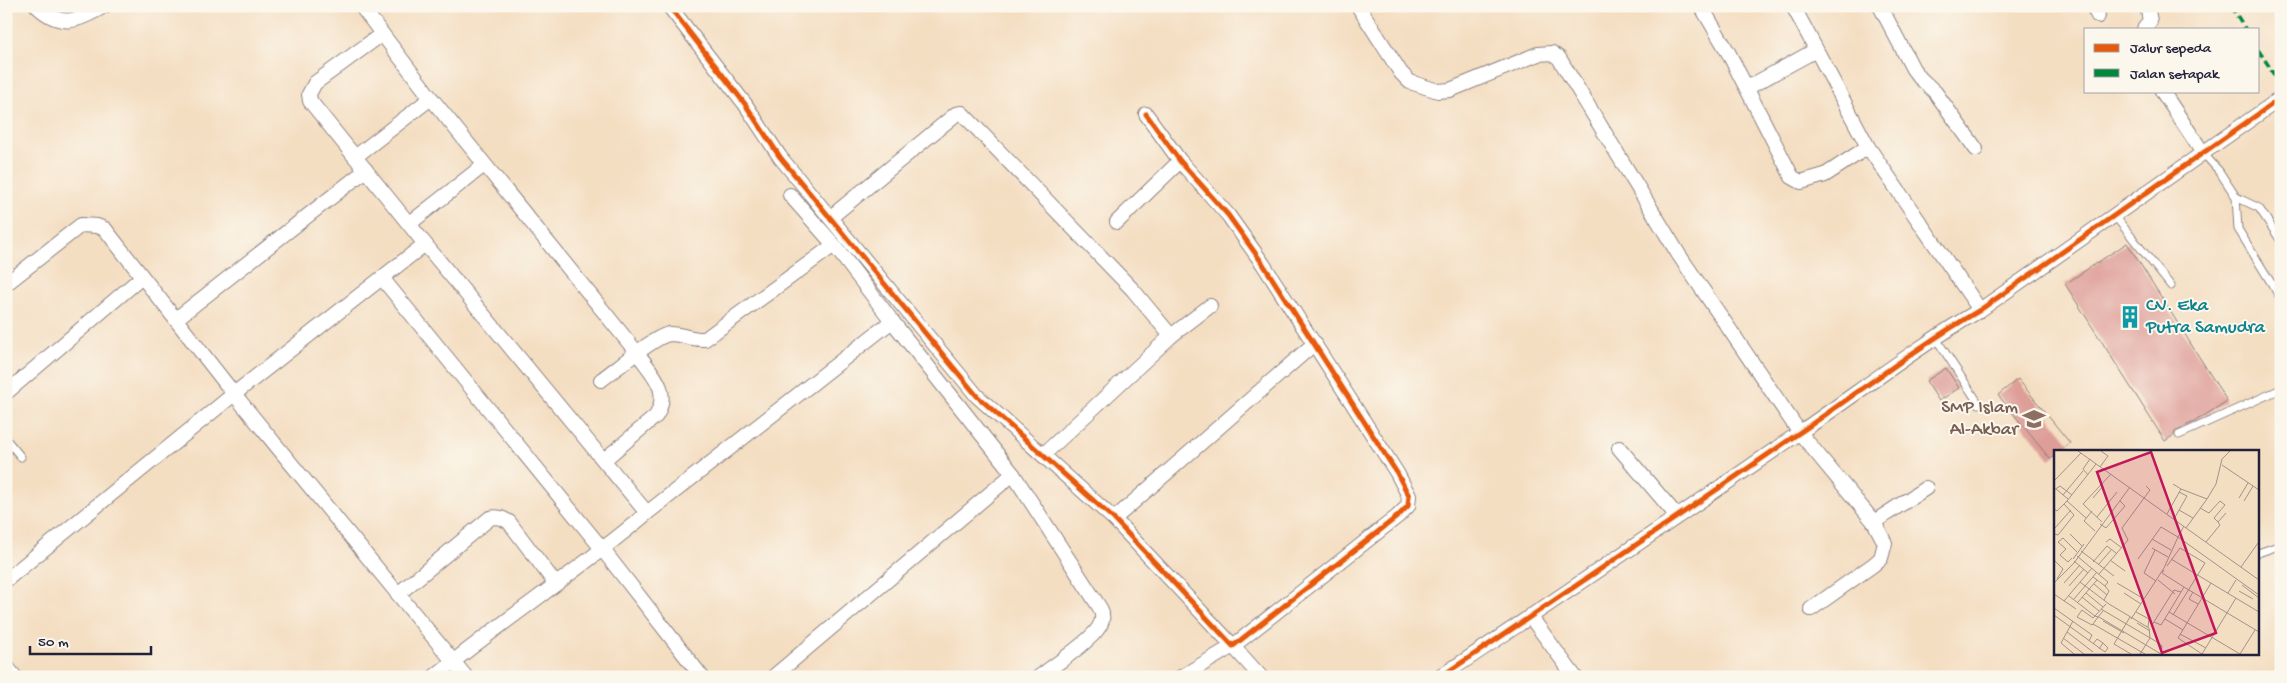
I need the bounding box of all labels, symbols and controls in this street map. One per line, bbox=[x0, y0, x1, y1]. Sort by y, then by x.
legend bbox=[2084, 28, 2260, 92]
text: Jalur sepeda bbox=[2130, 40, 2212, 58]
text: Jalan setapak bbox=[2130, 66, 2220, 84]
place label: CV. Eka Putra Samudra bbox=[2145, 295, 2267, 340]
building icon: CV. Eka Putra Samudra bbox=[2117, 304, 2143, 330]
place label: SMP Islam Al-Akbar bbox=[1941, 397, 2020, 442]
school or university icon: SMP Islam Al-Akbar bbox=[2021, 406, 2047, 432]
inset map bbox=[2054, 450, 2260, 656]
scale bar bbox=[30, 623, 151, 655]
text: 50 m bbox=[38, 634, 69, 652]

